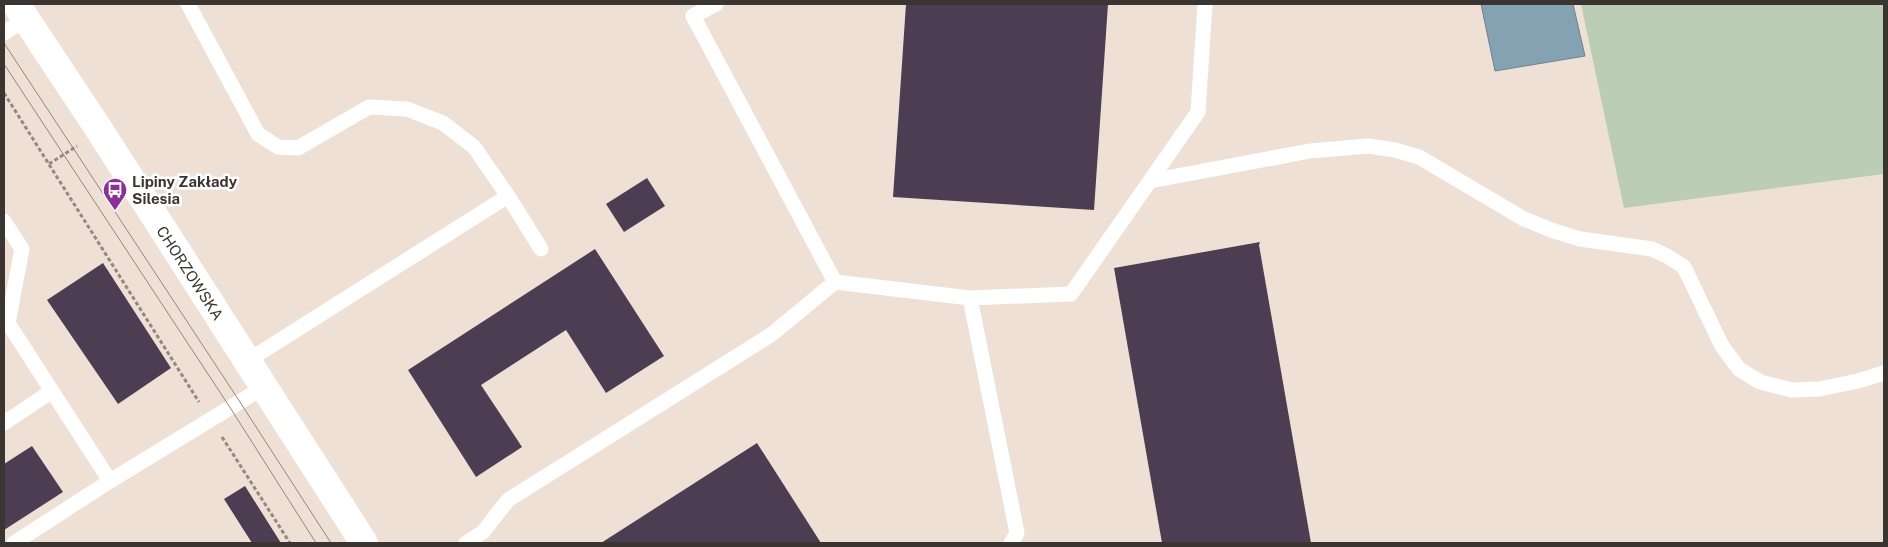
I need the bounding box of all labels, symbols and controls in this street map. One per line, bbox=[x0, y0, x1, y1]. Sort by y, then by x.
place label: Lipiny Zakłady Silesia bbox=[132, 173, 238, 207]
bus stop icon: Lipiny Zakłady Silesia bbox=[102, 177, 128, 211]
street label: CHORZOWSKA bbox=[153, 223, 227, 323]

